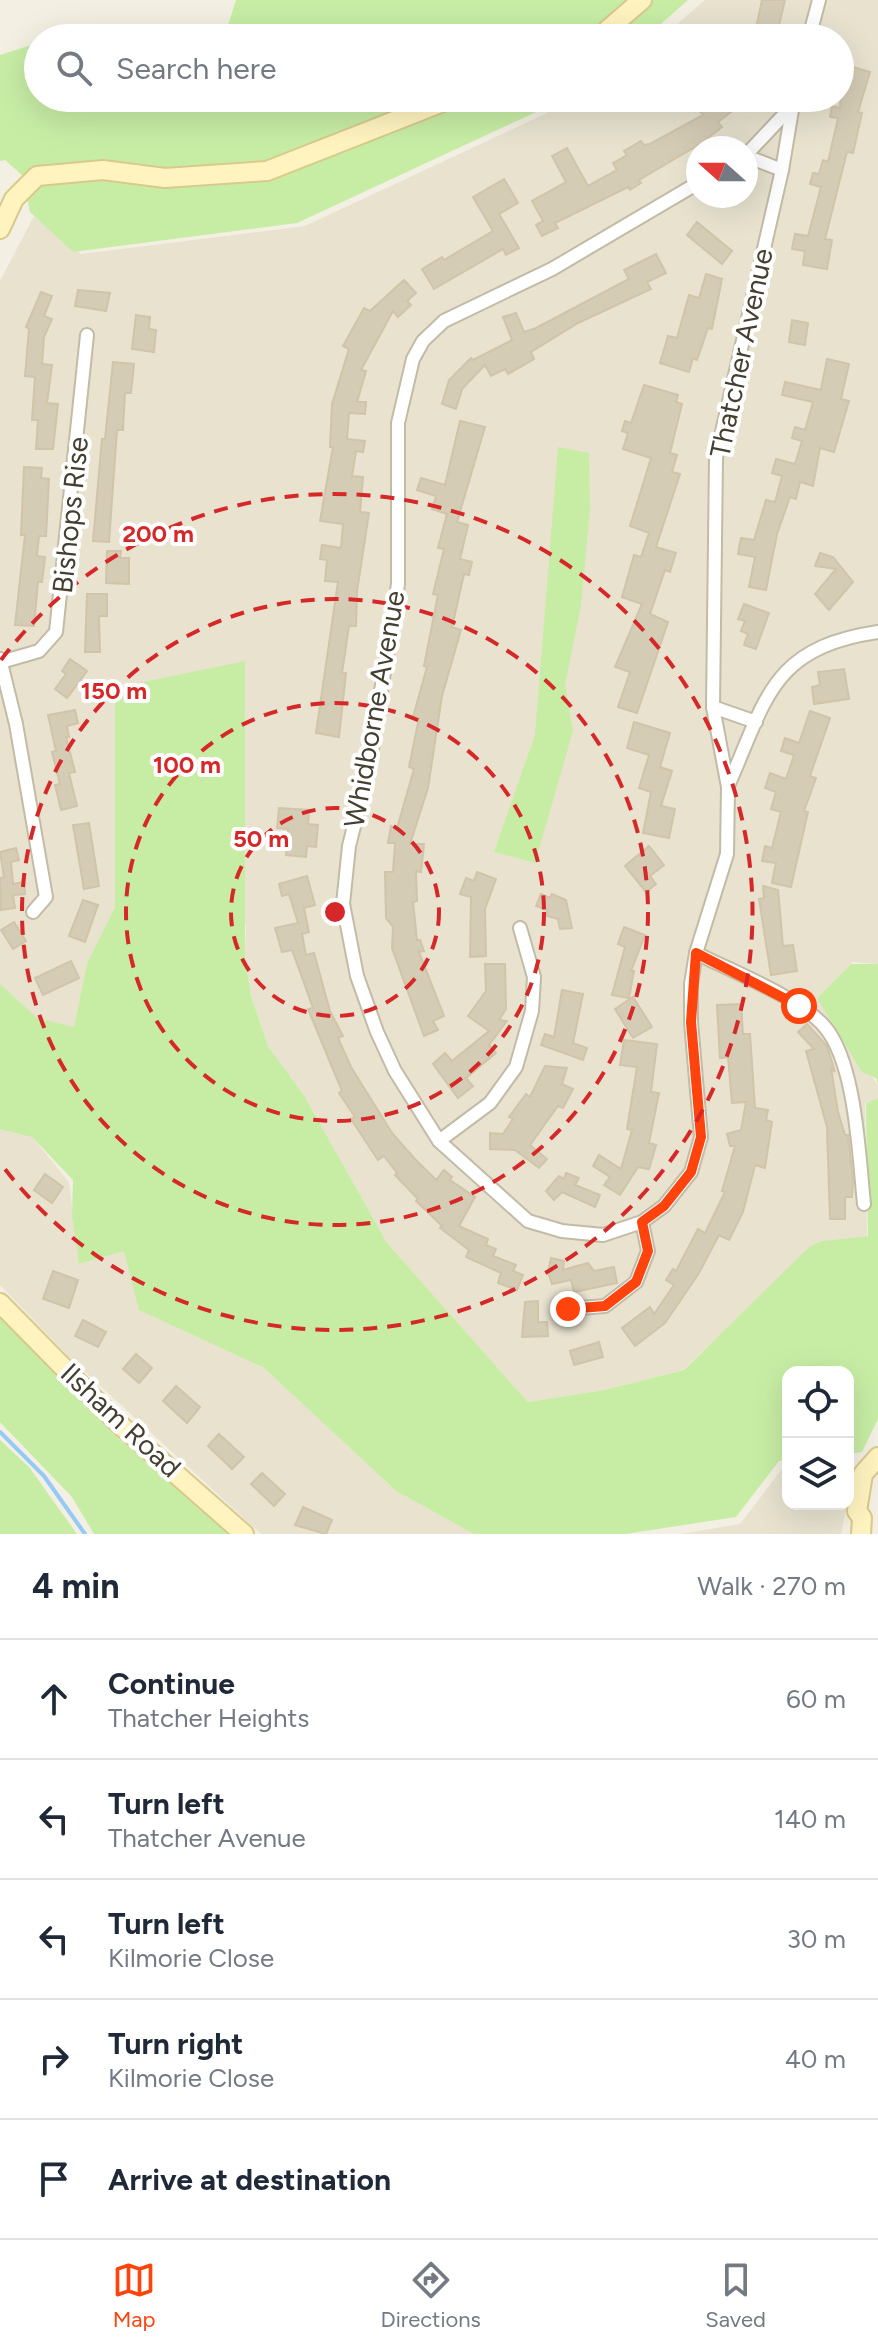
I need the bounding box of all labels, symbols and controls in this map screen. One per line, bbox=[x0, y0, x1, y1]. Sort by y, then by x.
search box bbox=[24, 24, 854, 112]
icon: search bbox=[52, 46, 96, 90]
text: Search here bbox=[116, 50, 276, 87]
north arrow bbox=[686, 136, 758, 208]
street label: Thatcher Avenue bbox=[702, 245, 780, 461]
street label: Bishops Rise bbox=[45, 435, 95, 595]
text: 200 m bbox=[122, 519, 194, 548]
street label: Whidborne Avenue bbox=[336, 588, 412, 830]
text: 150 m bbox=[81, 676, 147, 705]
text: 100 m bbox=[153, 750, 221, 779]
text: 50 m bbox=[233, 824, 289, 853]
centre of rings bbox=[321, 898, 349, 926]
route start bbox=[781, 988, 817, 1024]
route end bbox=[550, 1291, 586, 1327]
street label: Ilsham Road bbox=[54, 1356, 188, 1484]
map controls bbox=[782, 1366, 854, 1510]
button: locate bbox=[782, 1366, 854, 1438]
button: layers bbox=[782, 1438, 854, 1510]
text: 4 min bbox=[32, 1566, 119, 1607]
text: Walk · 270 m bbox=[697, 1570, 846, 1602]
text: Continue bbox=[108, 1665, 235, 1702]
icon: ahead bbox=[32, 1677, 76, 1721]
text: 60 m bbox=[786, 1683, 846, 1715]
text: Thatcher Heights bbox=[108, 1702, 309, 1734]
text: Turn left bbox=[108, 1785, 225, 1822]
icon: left bbox=[32, 1797, 76, 1841]
text: 140 m bbox=[774, 1803, 846, 1835]
text: Thatcher Avenue bbox=[108, 1822, 306, 1854]
text: Turn left bbox=[108, 1905, 225, 1942]
icon: left bbox=[32, 1917, 76, 1961]
text: 30 m bbox=[787, 1923, 846, 1955]
text: Kilmorie Close bbox=[108, 1942, 274, 1974]
text: Turn right bbox=[108, 2025, 243, 2062]
icon: right bbox=[32, 2037, 76, 2081]
text: 40 m bbox=[785, 2043, 846, 2075]
text: Kilmorie Close bbox=[108, 2062, 274, 2094]
icon: arrive bbox=[32, 2157, 76, 2201]
text: Arrive at destination bbox=[108, 2161, 391, 2198]
tab: Map bbox=[112, 2258, 156, 2333]
tab: Directions bbox=[381, 2258, 481, 2333]
tab: Saved bbox=[705, 2258, 766, 2333]

